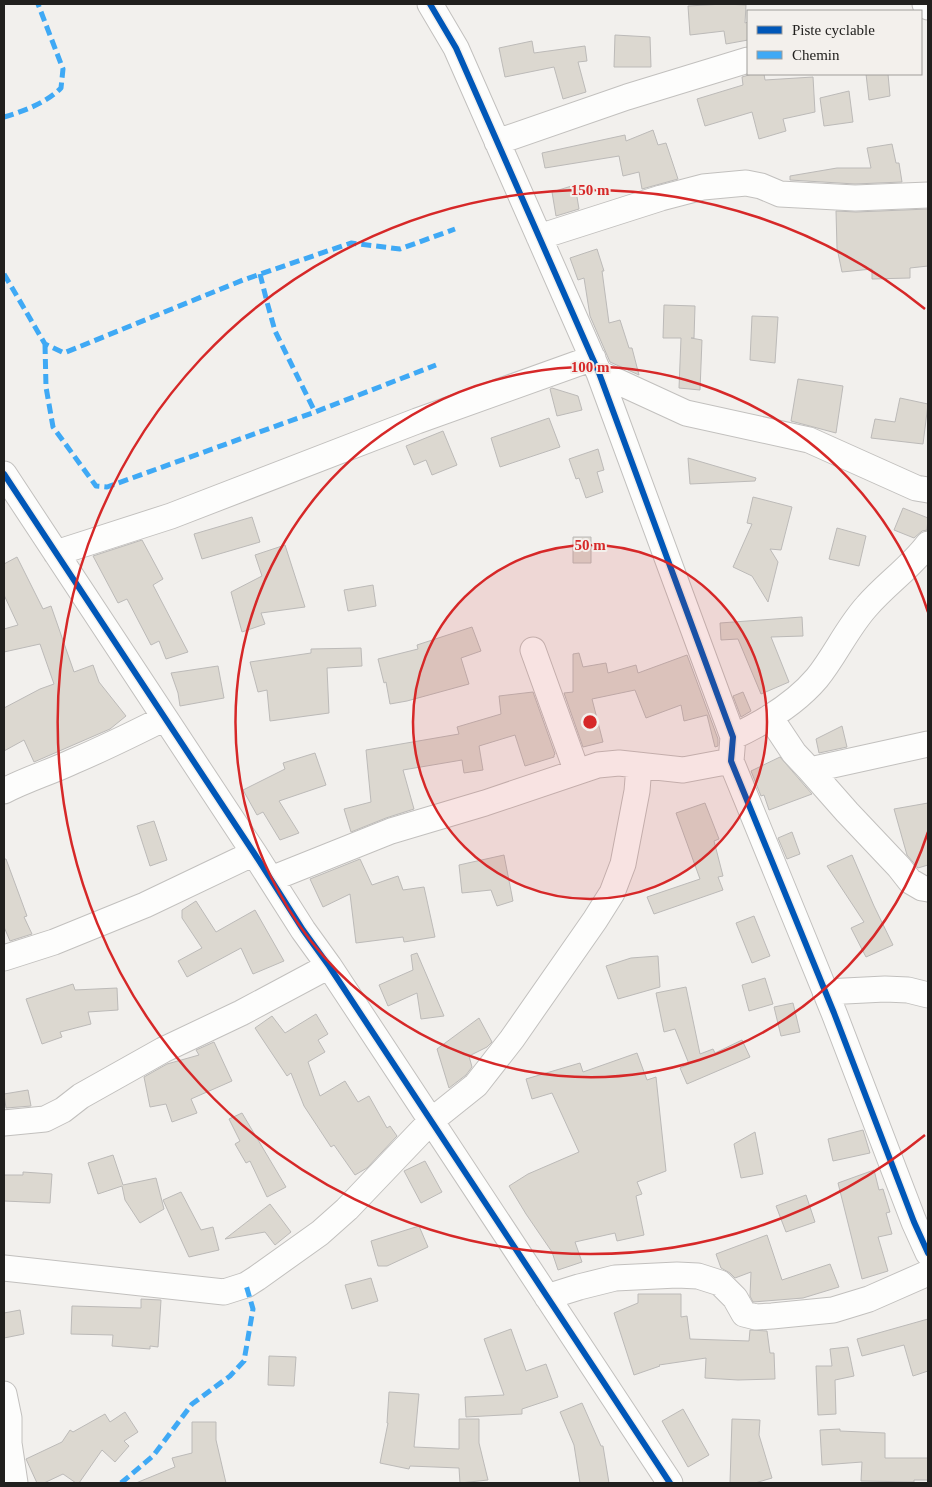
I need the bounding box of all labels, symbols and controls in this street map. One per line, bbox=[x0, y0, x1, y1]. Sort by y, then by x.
legend bbox=[747, 10, 922, 75]
text: Piste cyclable bbox=[792, 22, 875, 38]
text: Chemin bbox=[792, 47, 840, 63]
text: 150 m bbox=[571, 182, 610, 198]
text: 100 m bbox=[571, 359, 610, 375]
text: 50 m bbox=[574, 537, 606, 553]
centre of rings bbox=[581, 713, 599, 731]

